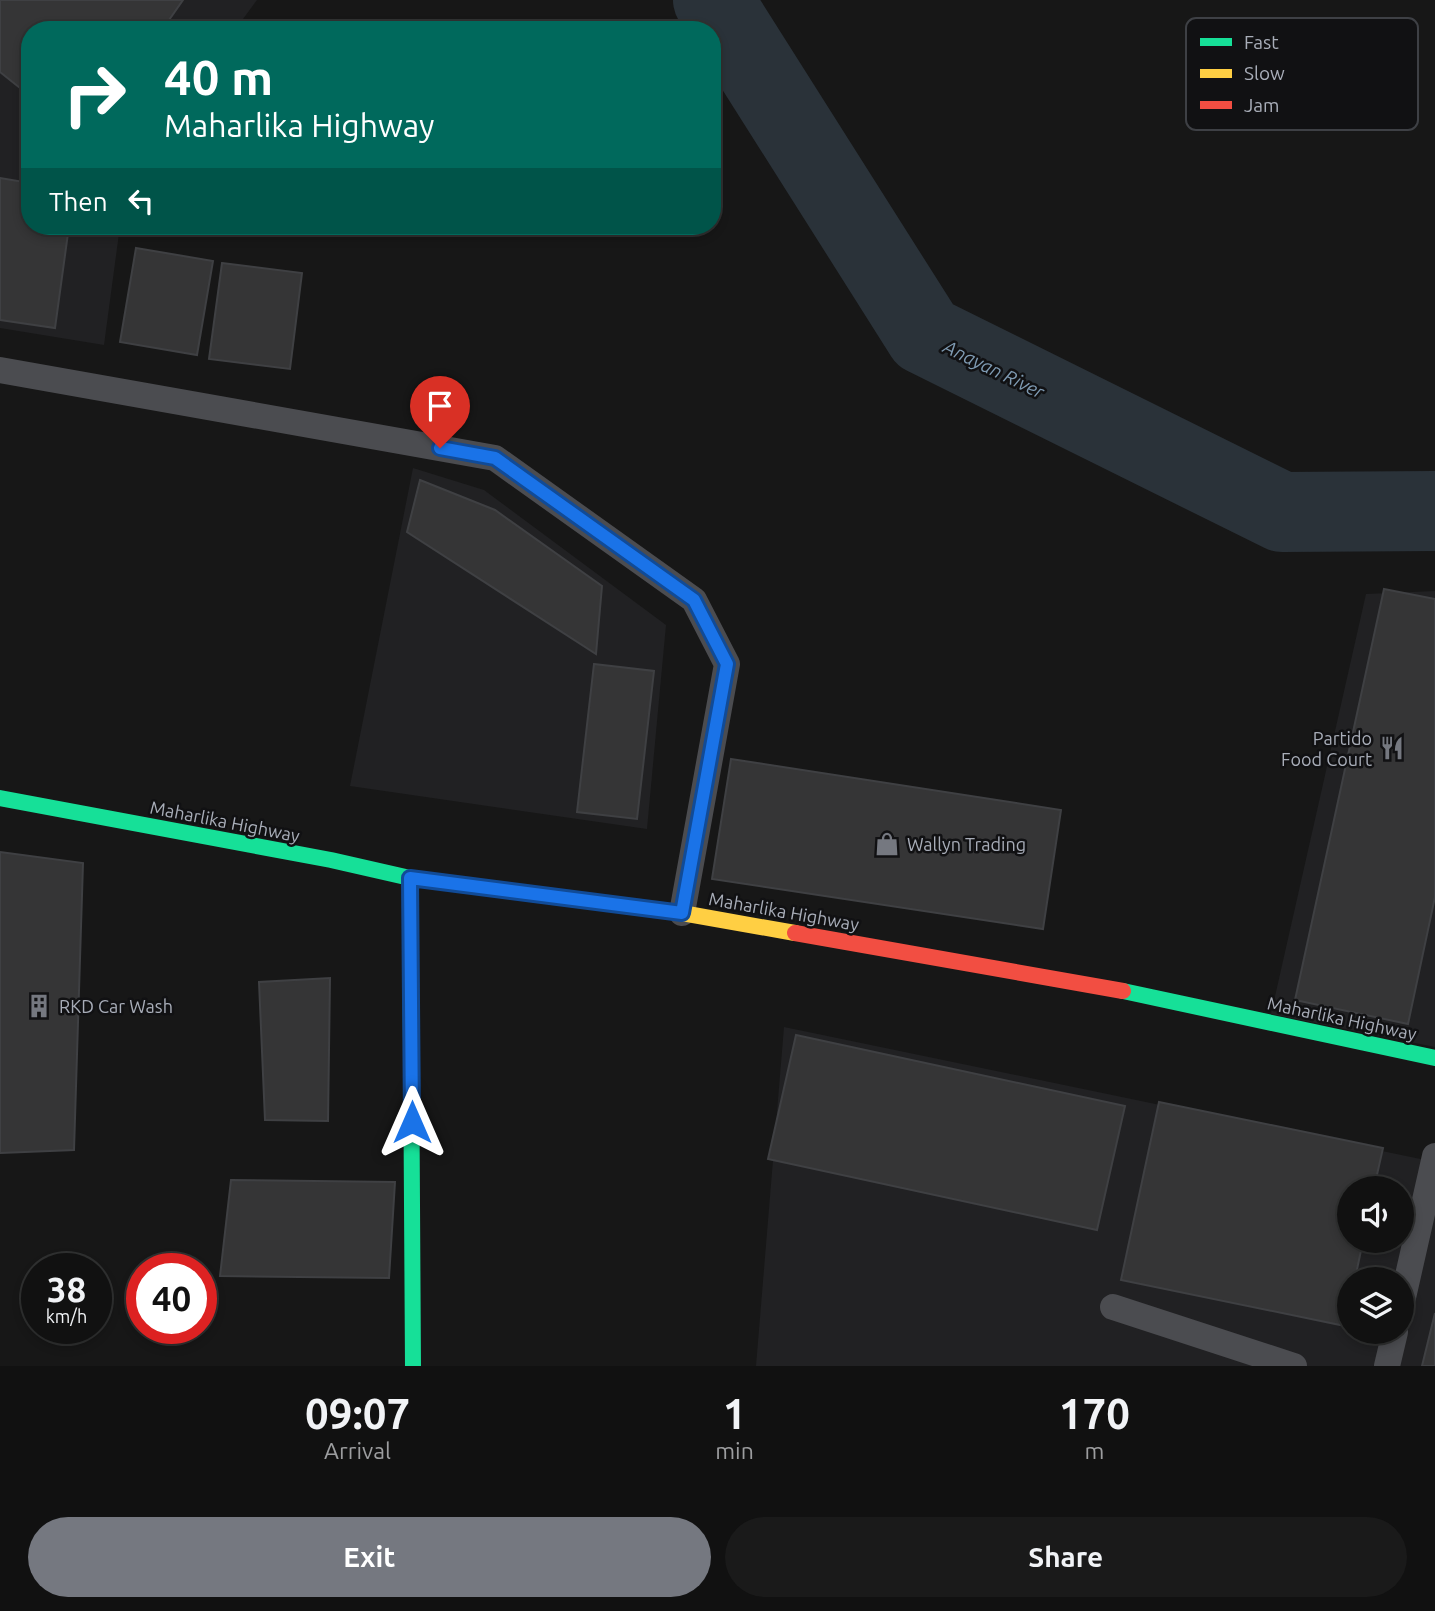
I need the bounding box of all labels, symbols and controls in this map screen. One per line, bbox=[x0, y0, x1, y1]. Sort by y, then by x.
legend bbox=[1186, 18, 1418, 130]
text: Fast bbox=[1244, 31, 1279, 53]
icon: right bbox=[49, 49, 140, 140]
text: 40 m bbox=[164, 49, 273, 104]
text: Slow bbox=[1244, 62, 1285, 84]
text: Jam bbox=[1244, 94, 1280, 116]
text: Maharlika Highway bbox=[164, 107, 435, 143]
icon: left bbox=[122, 182, 160, 220]
text: Then bbox=[49, 187, 108, 216]
water label: Anayan River bbox=[939, 335, 1049, 403]
pin bbox=[410, 376, 470, 448]
icon: arrive bbox=[421, 387, 459, 425]
place label: Partido Food Court bbox=[1281, 728, 1372, 769]
restaurant icon: Partido Food Court bbox=[1378, 734, 1406, 762]
street label: Maharlika Highway bbox=[148, 797, 302, 845]
shop icon: Wallyn Trading bbox=[873, 830, 901, 858]
place label: Wallyn Trading bbox=[907, 834, 1026, 854]
street label: Maharlika Highway bbox=[707, 888, 861, 934]
building icon: RKD Car Wash bbox=[25, 992, 53, 1020]
street label: Maharlika Highway bbox=[1265, 992, 1419, 1044]
place label: RKD Car Wash bbox=[59, 996, 173, 1016]
position arrow bbox=[375, 1085, 449, 1159]
map controls bbox=[1337, 1176, 1414, 1344]
button: sound bbox=[1337, 1176, 1414, 1253]
speed limit sign: 40 bbox=[126, 1253, 217, 1344]
button: layers bbox=[1337, 1267, 1414, 1344]
text: 38 bbox=[47, 1269, 86, 1309]
text: km/h bbox=[46, 1306, 87, 1326]
text: 09:07 bbox=[305, 1390, 410, 1437]
text: 1 bbox=[723, 1390, 746, 1437]
text: 170 bbox=[1059, 1390, 1130, 1437]
text: Arrival bbox=[324, 1438, 391, 1463]
text: min bbox=[715, 1438, 754, 1463]
text: m bbox=[1084, 1438, 1104, 1463]
button: Exit bbox=[28, 1517, 711, 1597]
button: Share bbox=[725, 1517, 1407, 1597]

